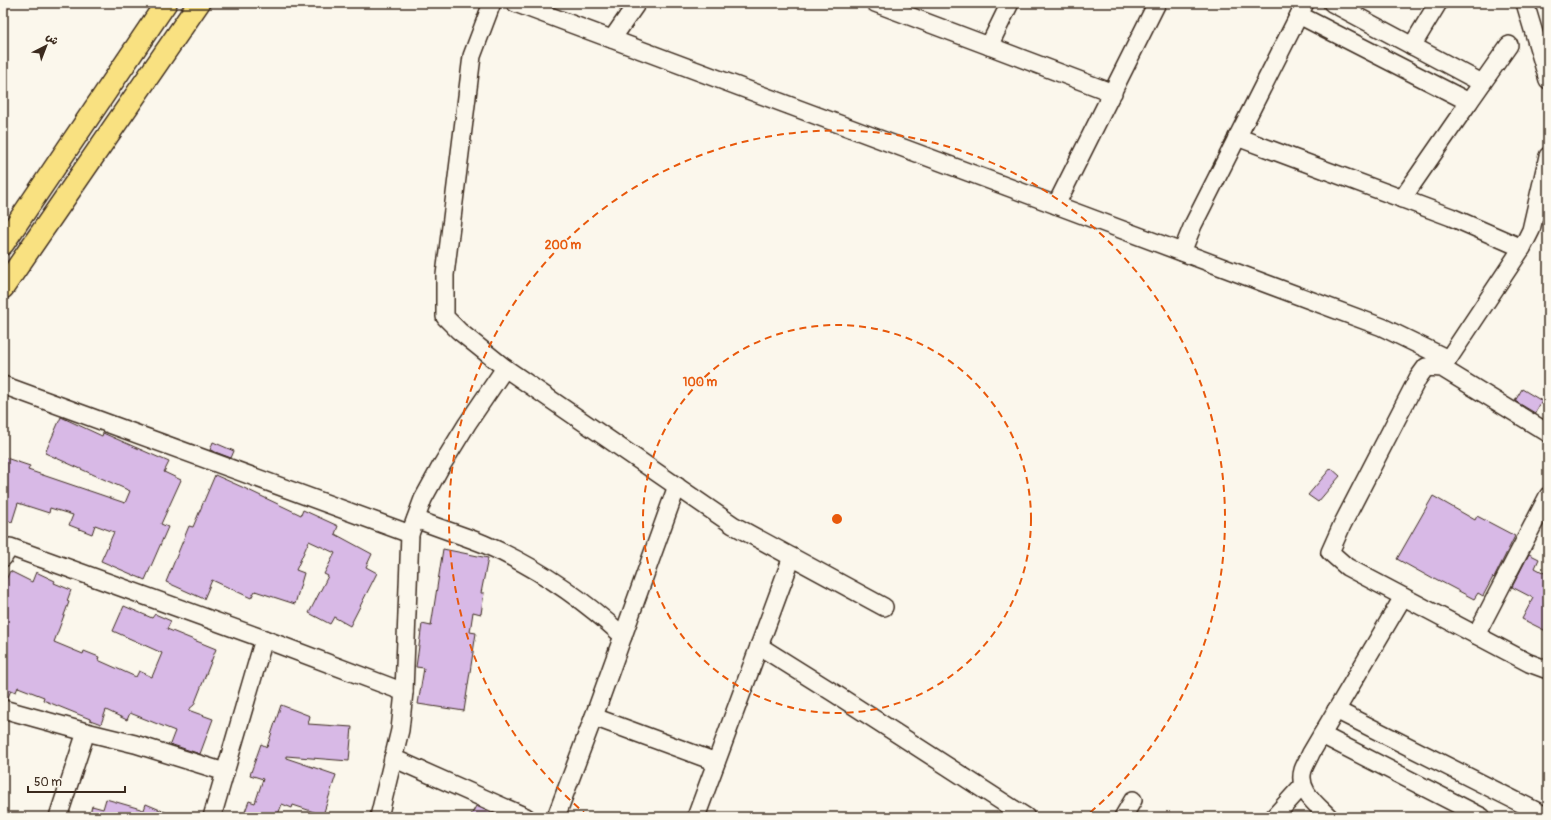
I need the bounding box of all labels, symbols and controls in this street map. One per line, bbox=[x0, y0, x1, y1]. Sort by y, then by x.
north arrow bbox=[26, 26, 66, 66]
text: ش bbox=[44, 30, 61, 48]
text: 200 m bbox=[545, 238, 582, 253]
text: 100 m bbox=[683, 375, 718, 390]
centre of rings bbox=[830, 512, 844, 526]
scale bar bbox=[28, 768, 125, 794]
text: 50 m bbox=[34, 775, 62, 790]

